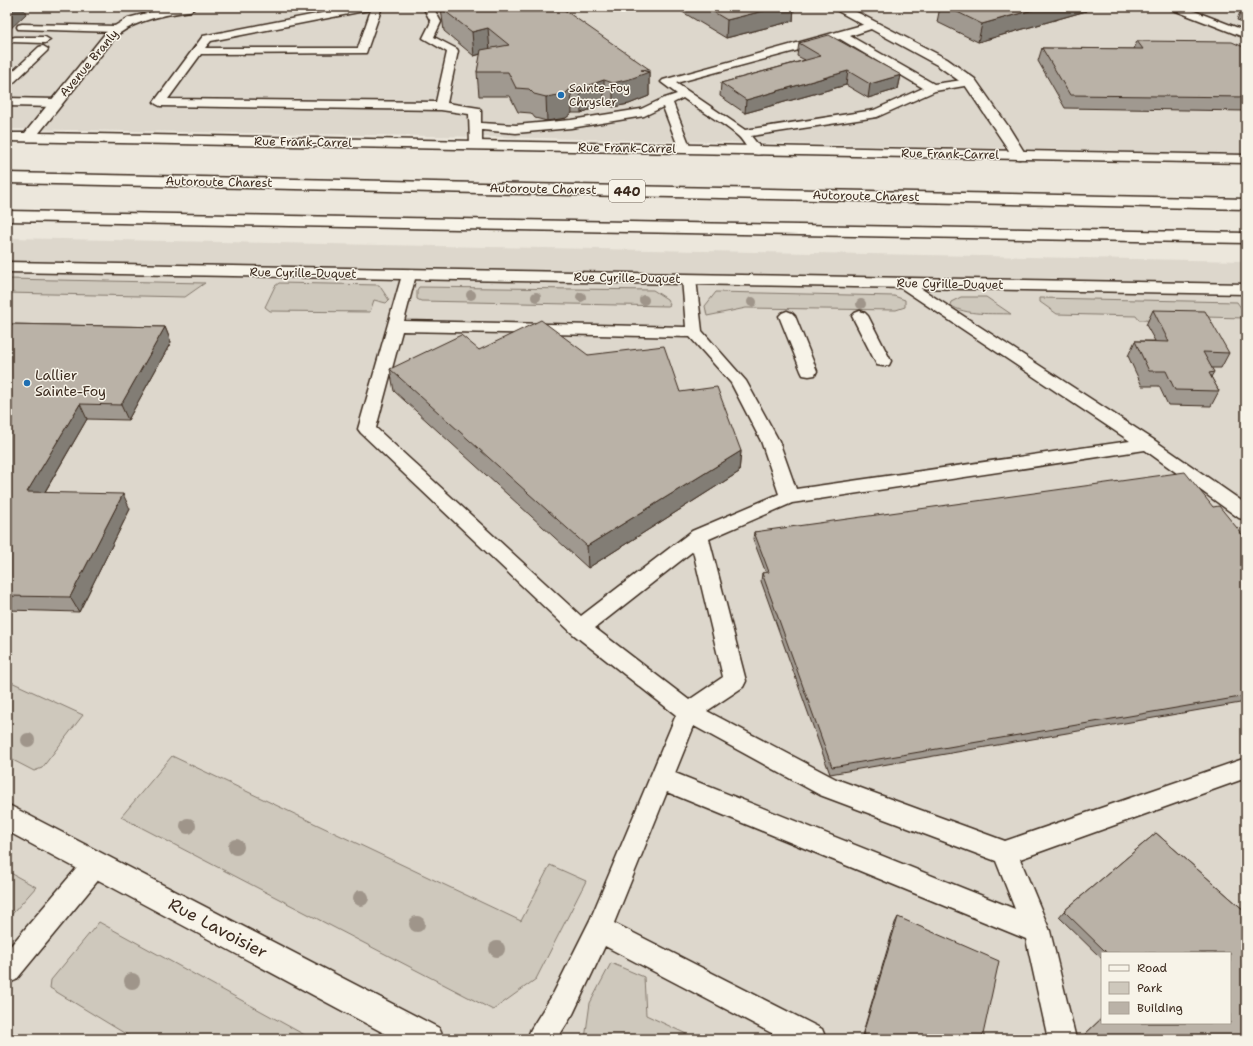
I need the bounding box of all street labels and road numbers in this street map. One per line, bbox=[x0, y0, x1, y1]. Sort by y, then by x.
street label: Avenue Branly bbox=[56, 26, 122, 100]
street label: Rue Frank-Carrel bbox=[254, 133, 352, 151]
street label: Rue Frank-Carrel bbox=[578, 139, 676, 157]
street label: Rue Frank-Carrel bbox=[901, 145, 999, 163]
street label: Autoroute Charest bbox=[165, 173, 273, 191]
street label: Autoroute Charest bbox=[489, 180, 597, 198]
road number: 440 bbox=[609, 180, 645, 202]
street label: Autoroute Charest bbox=[812, 187, 920, 205]
street label: Rue Cyrille-Duquet bbox=[249, 264, 357, 282]
street label: Rue Cyrille-Duquet bbox=[573, 269, 681, 287]
street label: Rue Cyrille-Duquet bbox=[896, 275, 1004, 293]
street label: Rue Lavoisier bbox=[165, 893, 271, 963]

